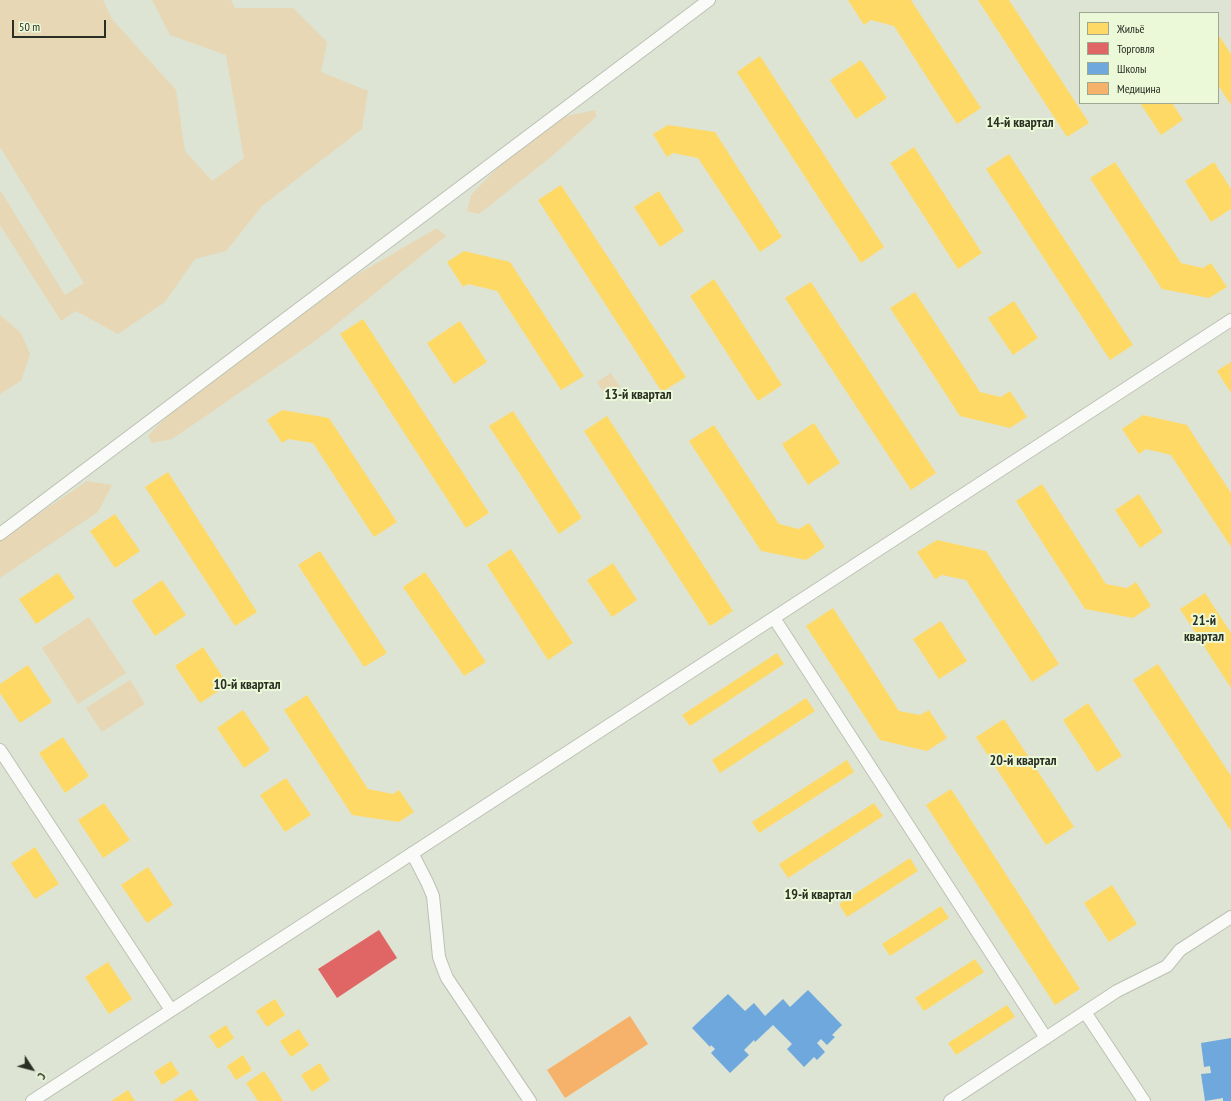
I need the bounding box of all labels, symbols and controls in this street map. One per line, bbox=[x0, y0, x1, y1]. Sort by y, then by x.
scale bar bbox=[14, 12, 108, 38]
legend bbox=[1079, 12, 1219, 104]
text: 50 m bbox=[19, 19, 40, 34]
text: Жильё bbox=[1117, 21, 1144, 36]
text: Торговля bbox=[1117, 41, 1155, 56]
text: Школы bbox=[1117, 61, 1146, 76]
text: Медицина bbox=[1117, 81, 1161, 96]
district label: 14-й квартал bbox=[987, 115, 1053, 131]
district label: 13-й квартал bbox=[605, 387, 671, 403]
district label: 21-й квартал bbox=[1184, 613, 1224, 646]
district label: 10-й квартал bbox=[214, 677, 280, 693]
district label: 20-й квартал bbox=[990, 753, 1056, 769]
district label: 19-й квартал bbox=[785, 887, 851, 903]
north arrow bbox=[12, 1049, 52, 1089]
text: С bbox=[35, 1070, 49, 1082]

